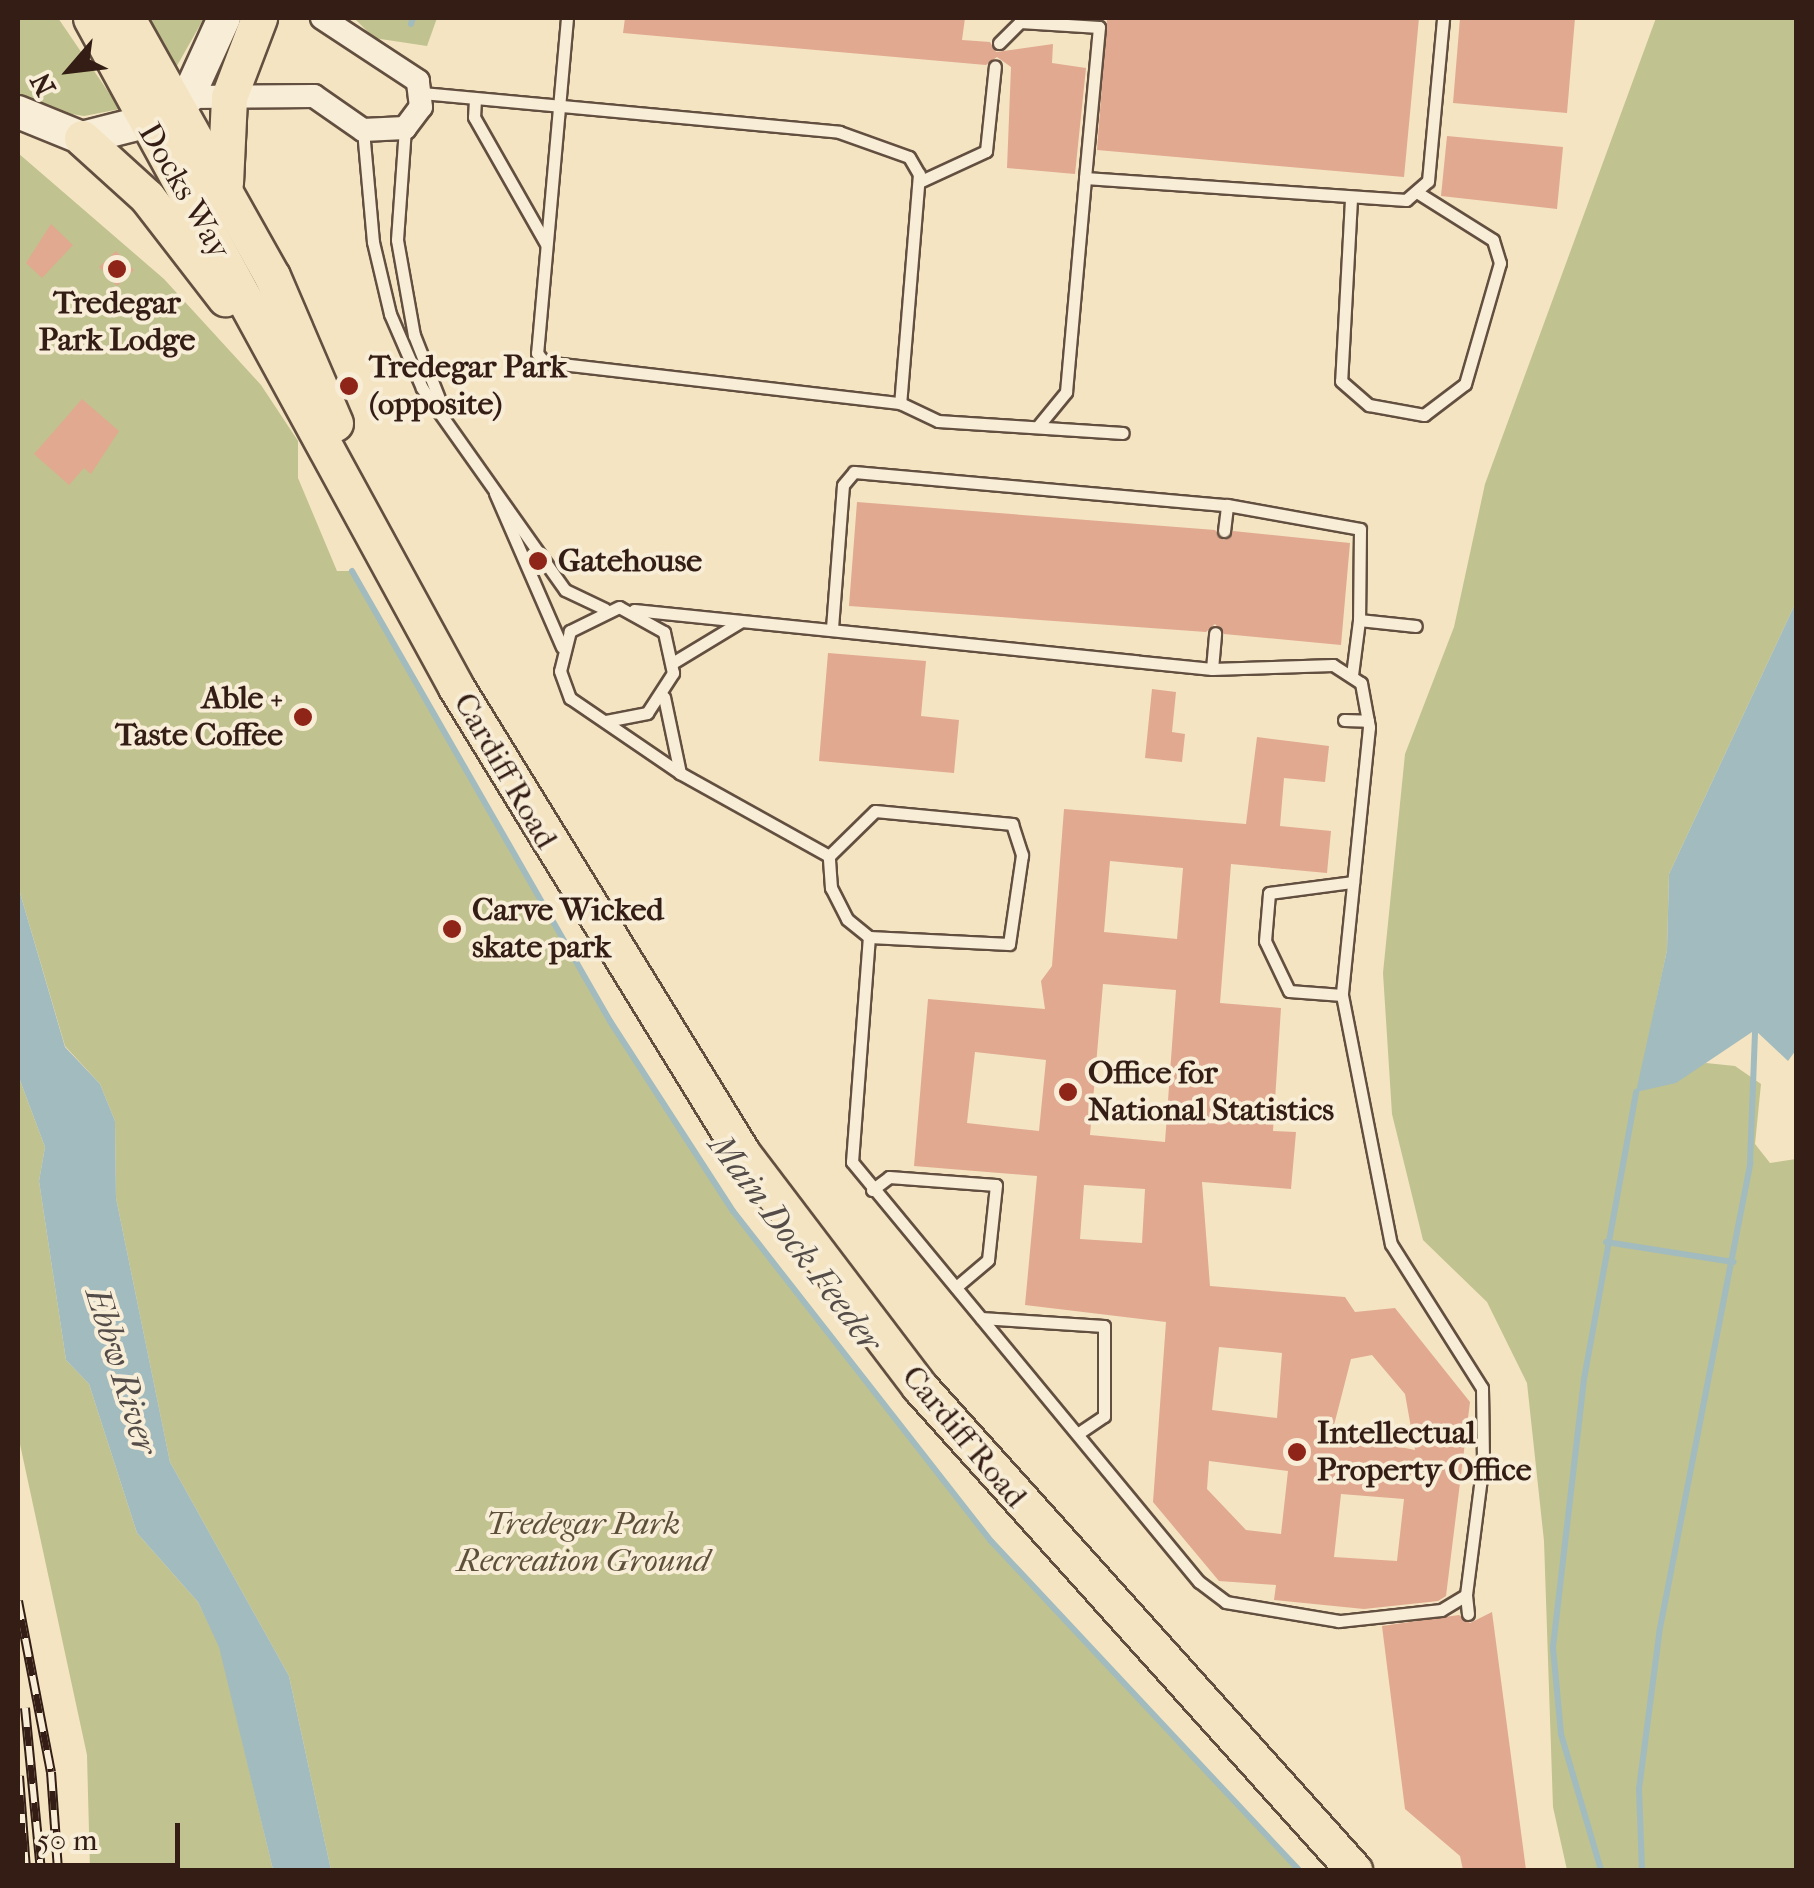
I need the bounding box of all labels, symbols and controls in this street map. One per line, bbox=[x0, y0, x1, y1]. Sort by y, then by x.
north arrow bbox=[20, 20, 120, 120]
text: N bbox=[24, 67, 63, 101]
street label: Docks Way bbox=[130, 116, 238, 266]
marker: Tredegar Park Lodge bbox=[106, 258, 128, 280]
place label: Tredegar Park Lodge bbox=[39, 285, 195, 360]
place label: Tredegar Park (opposite) bbox=[369, 349, 567, 424]
marker: Tredegar Park (opposite) bbox=[338, 375, 360, 397]
place label: Gatehouse bbox=[558, 542, 702, 580]
marker: Gatehouse bbox=[527, 550, 549, 572]
place label: Able + Taste Coffee bbox=[115, 680, 283, 755]
street label: Cardiff Road bbox=[445, 686, 565, 856]
marker: Able + Taste Coffee bbox=[292, 706, 314, 728]
place label: Carve Wicked skate park bbox=[472, 892, 664, 967]
marker: Carve Wicked skate park bbox=[441, 918, 463, 940]
place label: Office for National Statistics bbox=[1088, 1055, 1334, 1130]
marker: Office for National Statistics bbox=[1057, 1081, 1079, 1103]
water label: Main Dock Feeder bbox=[699, 1126, 891, 1360]
water label: Ebbw River bbox=[76, 1283, 166, 1459]
street label: Cardiff Road bbox=[894, 1358, 1034, 1516]
place label: Intellectual Property Office bbox=[1317, 1415, 1531, 1490]
marker: Intellectual Property Office bbox=[1286, 1441, 1308, 1463]
park label: Tredegar Park Recreation Ground bbox=[457, 1506, 709, 1581]
scale bar bbox=[25, 1803, 185, 1865]
text: 50 m bbox=[37, 1823, 98, 1858]

